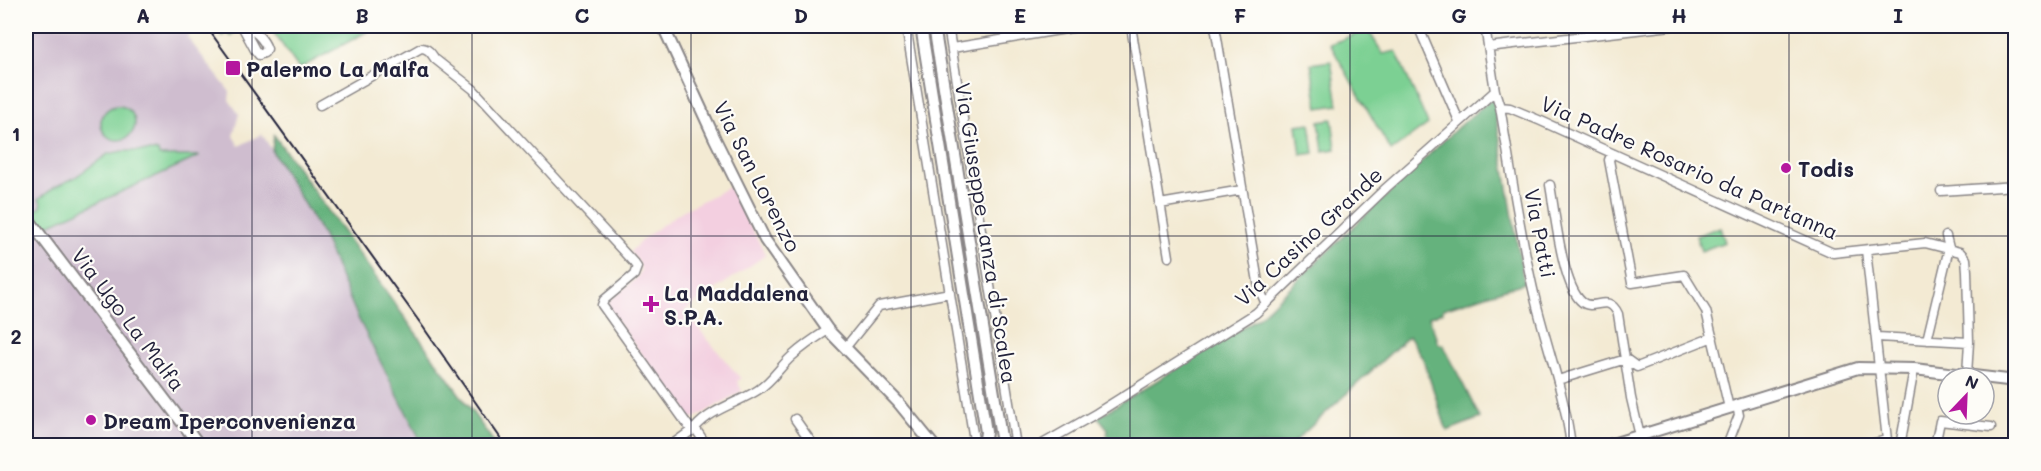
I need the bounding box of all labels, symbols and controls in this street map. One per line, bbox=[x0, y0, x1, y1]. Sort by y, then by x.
text: A bbox=[136, 2, 150, 28]
text: B bbox=[355, 2, 369, 28]
text: C bbox=[575, 2, 590, 28]
text: D bbox=[794, 2, 808, 28]
text: E bbox=[1014, 2, 1026, 28]
text: F bbox=[1234, 2, 1247, 28]
text: G bbox=[1451, 2, 1467, 28]
text: H bbox=[1671, 2, 1687, 28]
text: I bbox=[1893, 2, 1903, 28]
place label: Palermo La Malfa bbox=[246, 55, 430, 82]
marker: Palermo La Malfa bbox=[224, 59, 242, 77]
street label: Via Giuseppe Lanza di Scalea bbox=[950, 81, 1024, 385]
street label: Via Padre Rosario da Partanna bbox=[1537, 89, 1843, 245]
street label: Via San Lorenzo bbox=[708, 96, 808, 256]
text: 1 bbox=[12, 120, 20, 146]
place label: Todis bbox=[1798, 155, 1854, 182]
street label: Via Casino Grande bbox=[1228, 161, 1388, 311]
marker: Todis bbox=[1779, 161, 1793, 175]
street label: Via Patti bbox=[1519, 186, 1563, 280]
street label: Via Ugo La Malfa bbox=[66, 242, 192, 396]
place label: La Maddalena S.P.A. bbox=[664, 279, 809, 330]
marker: La Maddalena S.P.A. bbox=[642, 295, 660, 313]
text: 2 bbox=[10, 323, 22, 349]
north arrow bbox=[1936, 366, 1996, 426]
text: N bbox=[1962, 370, 1982, 394]
place label: Dream Iperconvenienza bbox=[103, 407, 356, 434]
marker: Dream Iperconvenienza bbox=[84, 413, 98, 427]

